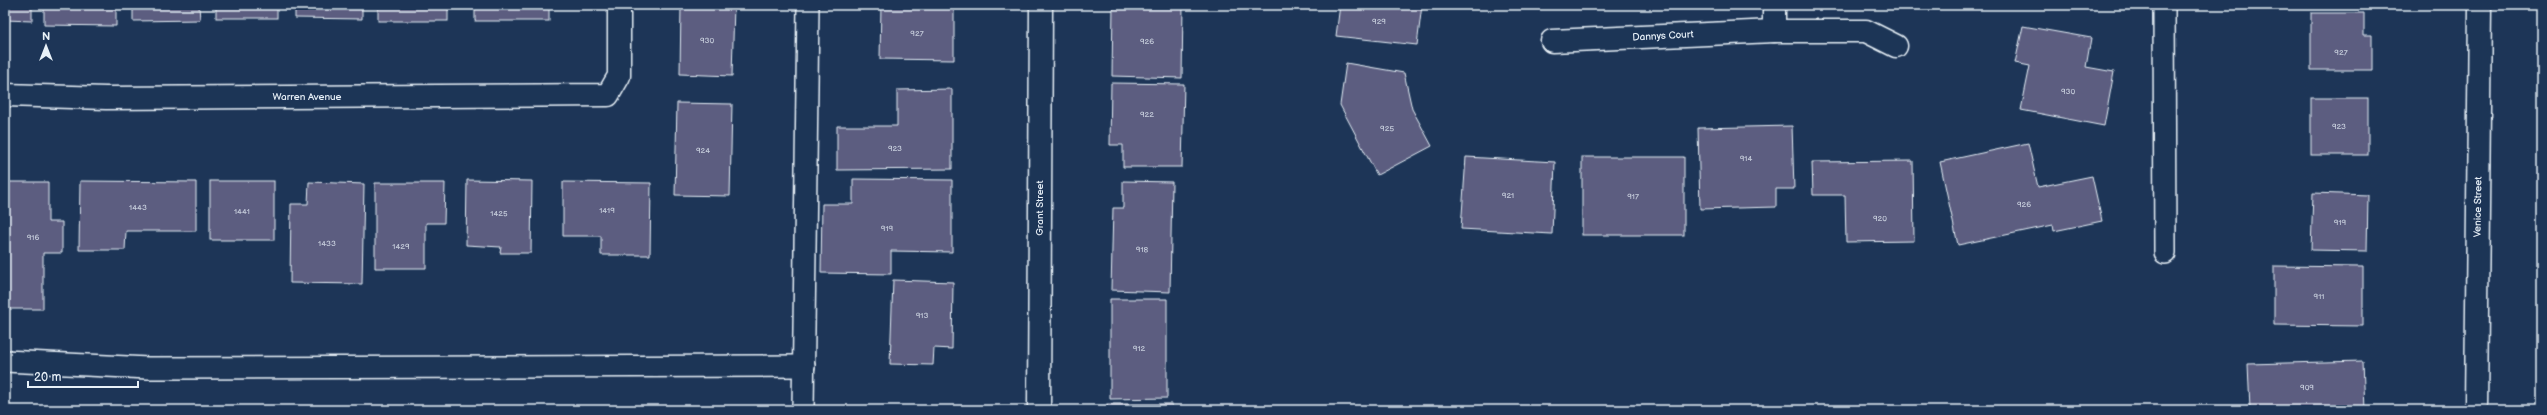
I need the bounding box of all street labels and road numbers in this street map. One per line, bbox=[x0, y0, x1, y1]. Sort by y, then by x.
street label: Dannys Court bbox=[1632, 28, 1694, 44]
street label: Warren Avenue bbox=[272, 91, 342, 103]
street label: Venice Street bbox=[2471, 177, 2485, 237]
street label: Grant Street bbox=[1034, 180, 1046, 236]

